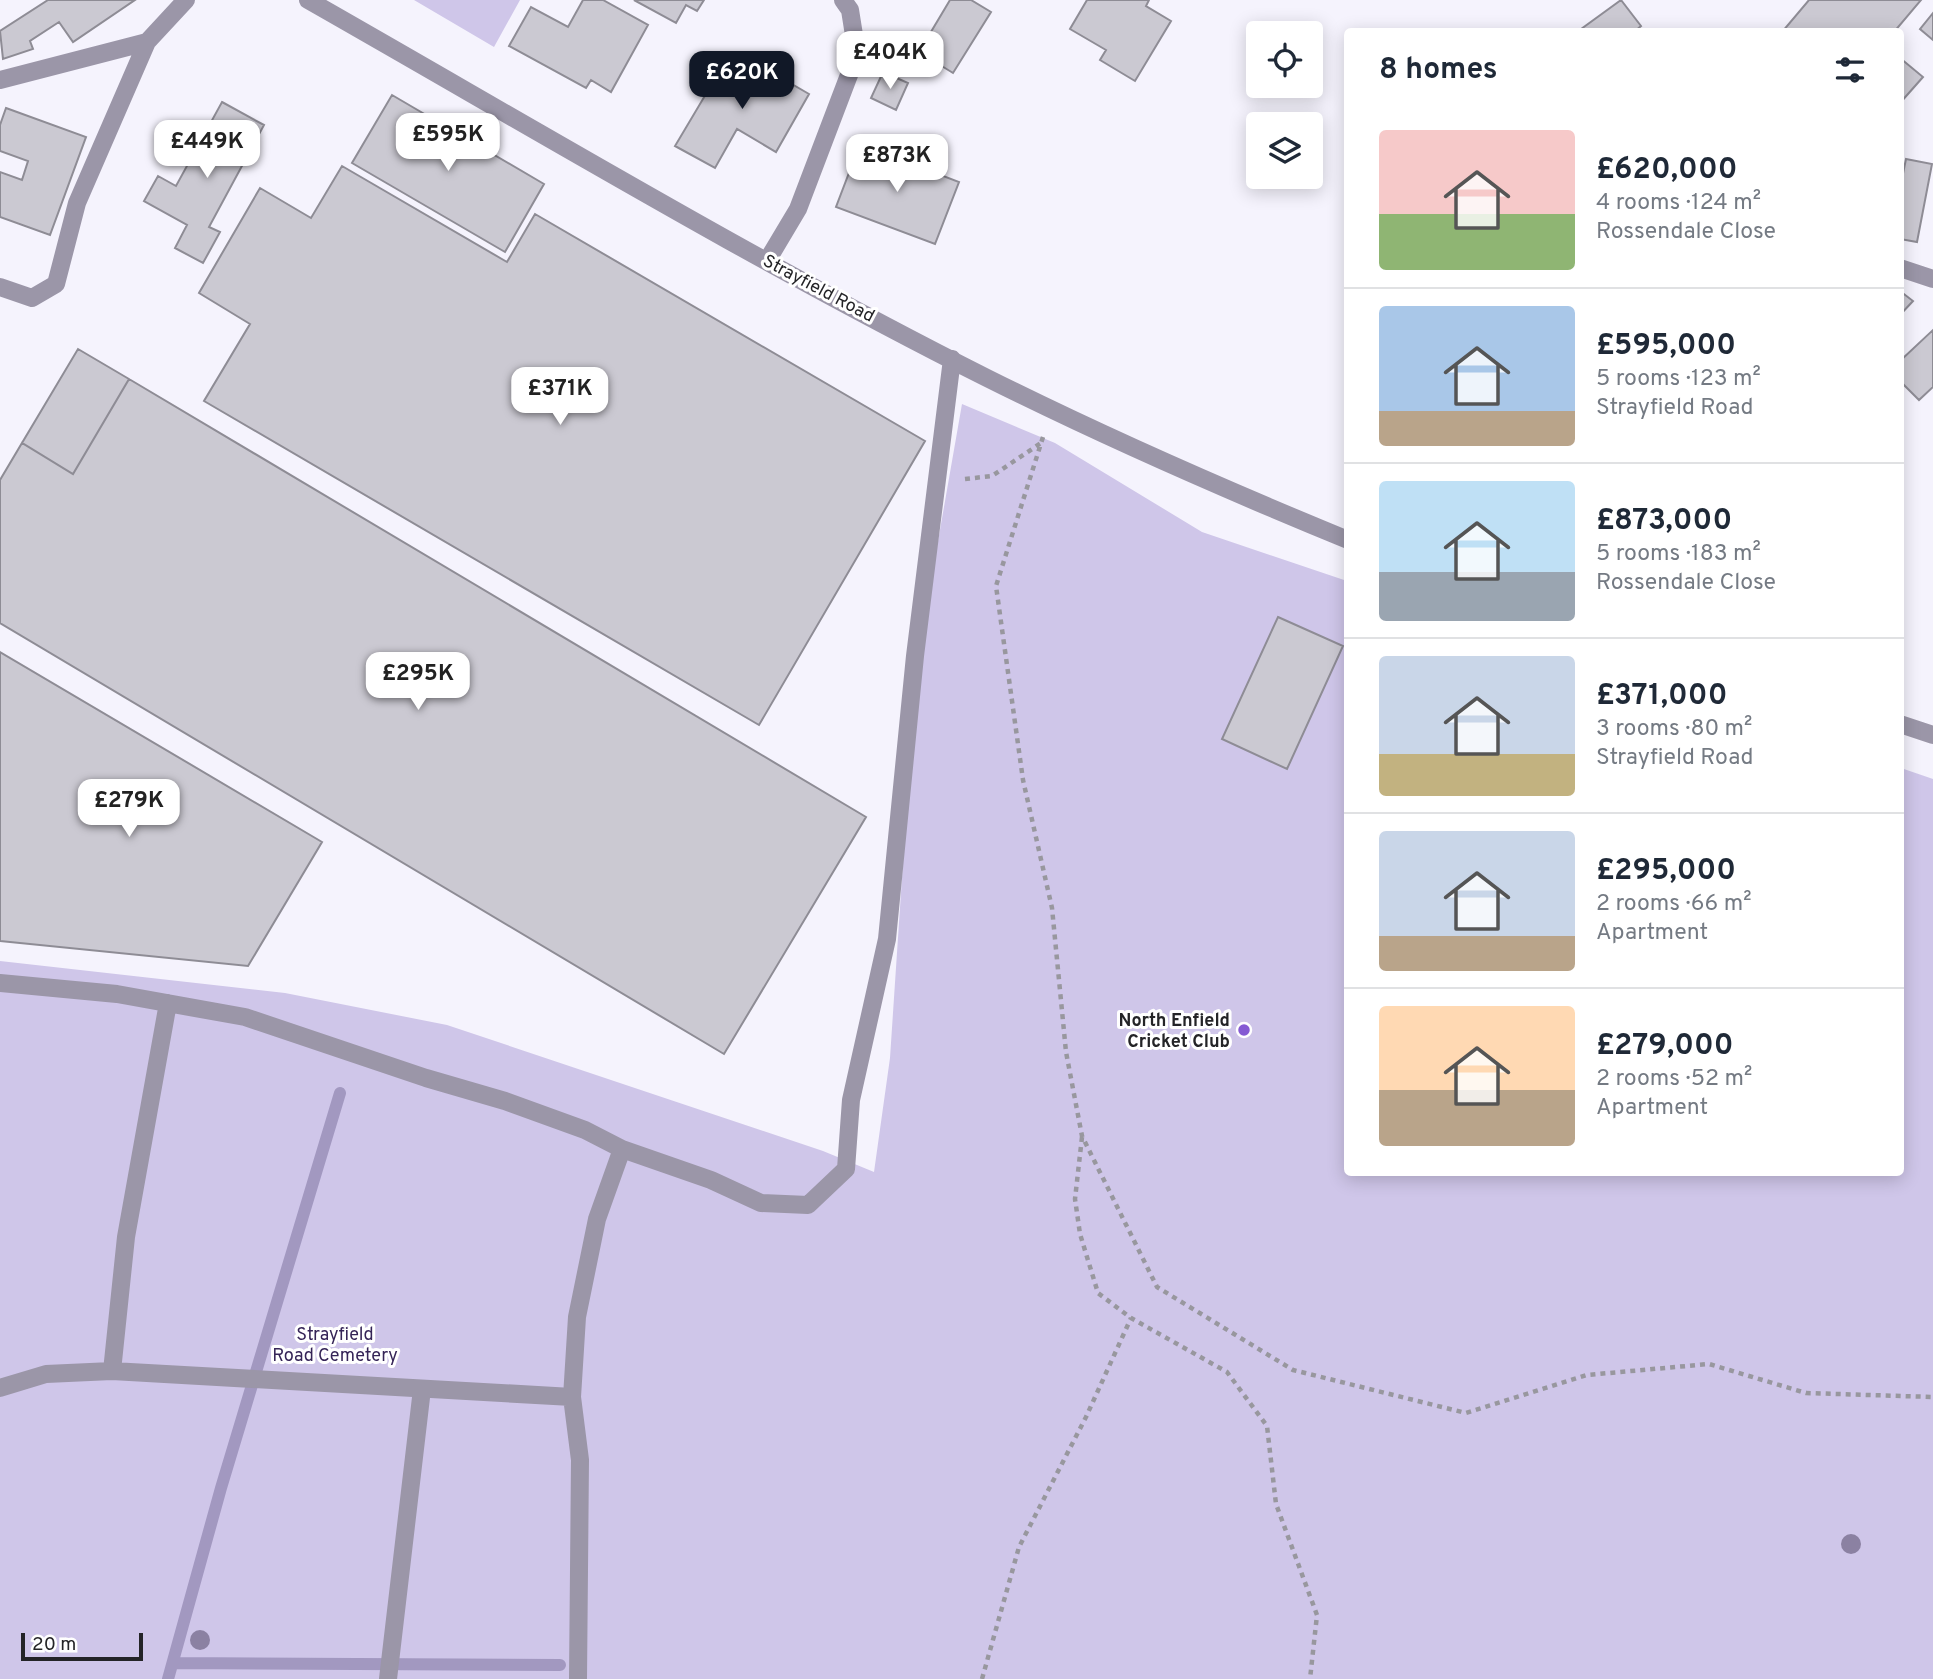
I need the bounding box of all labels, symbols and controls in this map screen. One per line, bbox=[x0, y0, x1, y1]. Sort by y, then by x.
map controls bbox=[1246, 21, 1323, 189]
button: locate bbox=[1246, 21, 1323, 98]
pin: £404K bbox=[841, 32, 939, 91]
text: £404K bbox=[853, 39, 927, 68]
icon: filters bbox=[1831, 51, 1869, 89]
pin: £620K bbox=[693, 52, 791, 111]
text: 8 homes bbox=[1379, 52, 1498, 89]
text: £620K bbox=[705, 59, 779, 88]
button: layers bbox=[1246, 112, 1323, 189]
pin: £595K bbox=[399, 114, 497, 173]
pin: £449K bbox=[158, 120, 256, 180]
text: £595K bbox=[412, 121, 484, 150]
text: £449K bbox=[170, 128, 244, 157]
pin: £873K bbox=[848, 134, 946, 194]
text: £873K bbox=[862, 142, 932, 171]
text: £620,000 bbox=[1596, 152, 1737, 189]
icon: home bbox=[1435, 158, 1519, 242]
text: 4 rooms · 124 m² bbox=[1596, 189, 1761, 218]
text: Rossendale Close bbox=[1596, 218, 1776, 247]
street label: Strayfield Road bbox=[758, 250, 878, 328]
text: £595,000 bbox=[1596, 328, 1736, 365]
icon: home bbox=[1435, 334, 1519, 418]
text: 5 rooms · 123 m² bbox=[1596, 365, 1761, 394]
pin: £371K bbox=[511, 368, 609, 427]
text: £371K bbox=[527, 375, 593, 404]
text: Strayfield Road bbox=[1596, 394, 1754, 423]
text: £873,000 bbox=[1596, 503, 1732, 540]
icon: home bbox=[1435, 509, 1519, 593]
text: 5 rooms · 183 m² bbox=[1596, 540, 1761, 569]
text: Rossendale Close bbox=[1596, 569, 1776, 598]
pin: £295K bbox=[369, 652, 467, 712]
text: £295K bbox=[382, 660, 454, 689]
text: £371,000 bbox=[1596, 678, 1727, 715]
icon: home bbox=[1435, 684, 1519, 768]
text: 3 rooms · 80 m² bbox=[1596, 715, 1752, 744]
text: Strayfield Road bbox=[1596, 744, 1754, 773]
pin: £279K bbox=[80, 780, 178, 839]
text: £279K bbox=[94, 787, 164, 816]
text: £295,000 bbox=[1596, 853, 1736, 890]
icon: home bbox=[1435, 859, 1519, 943]
text: 2 rooms · 66 m² bbox=[1596, 890, 1752, 919]
text: Apartment bbox=[1596, 919, 1708, 948]
place label: North Enfield Cricket Club bbox=[1119, 1010, 1230, 1054]
marker: North Enfield Cricket Club bbox=[1236, 1022, 1252, 1038]
text: £279,000 bbox=[1596, 1028, 1734, 1065]
icon: home bbox=[1435, 1034, 1519, 1118]
text: 2 rooms · 52 m² bbox=[1596, 1065, 1752, 1094]
text: Apartment bbox=[1596, 1094, 1708, 1123]
park label: Strayfield Road Cemetery bbox=[272, 1324, 398, 1368]
scale bar bbox=[21, 1630, 144, 1662]
text: 20 m bbox=[32, 1633, 76, 1657]

